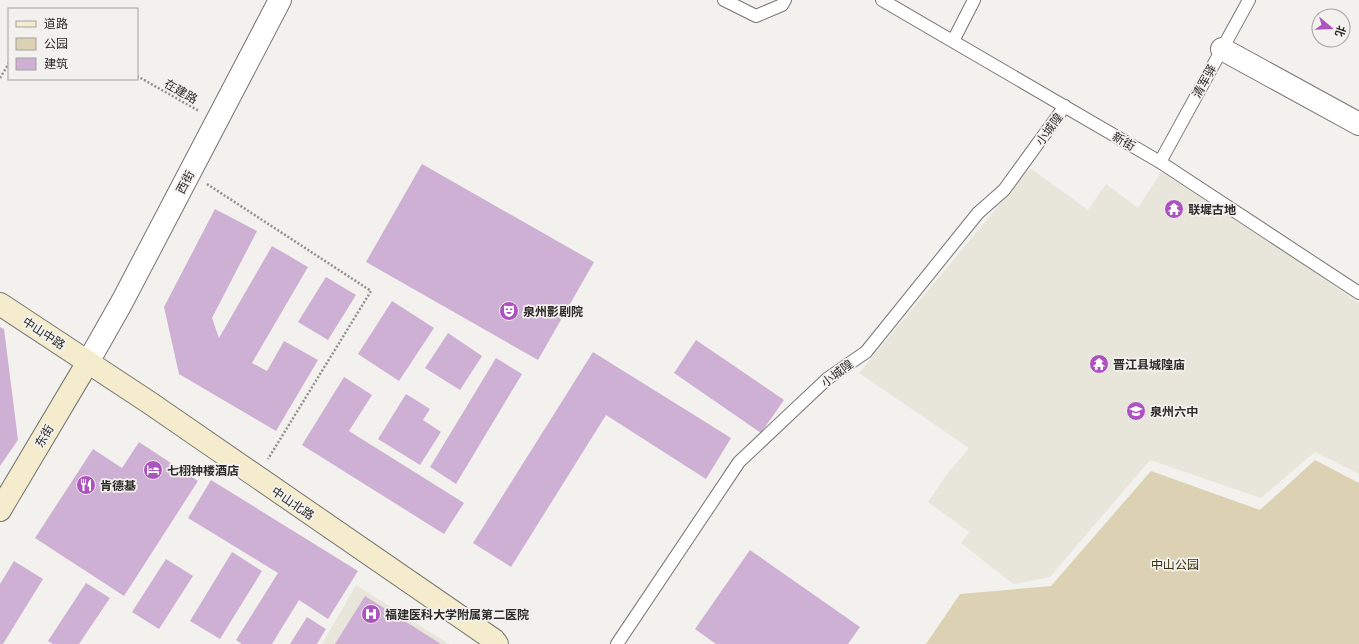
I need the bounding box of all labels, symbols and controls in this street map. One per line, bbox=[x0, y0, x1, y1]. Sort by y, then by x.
legend bbox=[8, 8, 138, 80]
north arrow bbox=[1311, 8, 1351, 48]
text: 道路 bbox=[44, 16, 68, 31]
text: 北 bbox=[1332, 24, 1349, 39]
text: 公园 bbox=[44, 36, 68, 51]
text: 建筑 bbox=[44, 56, 68, 71]
street label: 清军驿 bbox=[1189, 62, 1219, 100]
street label: 在建路 bbox=[162, 76, 200, 106]
street label: 小城隍 bbox=[1032, 110, 1066, 148]
street label: 新街 bbox=[1110, 129, 1138, 153]
street label: 西街 bbox=[173, 168, 197, 196]
temple icon: 联墀古地 bbox=[1163, 198, 1185, 220]
place label: 联墀古地 bbox=[1188, 202, 1236, 217]
theatre icon: 泉州影剧院 bbox=[498, 300, 520, 322]
place label: 泉州影剧院 bbox=[523, 304, 583, 319]
street label: 中山中路 bbox=[20, 314, 68, 352]
temple icon: 晋江县城隍庙 bbox=[1088, 353, 1110, 375]
street label: 小城隍 bbox=[818, 356, 856, 390]
place label: 晋江县城隍庙 bbox=[1113, 357, 1185, 372]
school or university icon: 泉州六中 bbox=[1125, 400, 1147, 422]
place label: 泉州六中 bbox=[1150, 404, 1198, 419]
street label: 东街 bbox=[31, 422, 57, 450]
hotel icon: 七栩钟楼酒店 bbox=[142, 459, 164, 481]
place label: 七栩钟楼酒店 bbox=[167, 463, 239, 478]
restaurant icon: 肯德基 bbox=[75, 474, 97, 496]
place label: 肯德基 bbox=[100, 478, 136, 493]
street label: 中山北路 bbox=[269, 483, 317, 523]
park label: 中山公园 bbox=[1151, 557, 1199, 572]
hospital icon: 福建医科大学附属第二医院 bbox=[360, 603, 382, 625]
place label: 福建医科大学附属第二医院 bbox=[385, 607, 529, 622]

